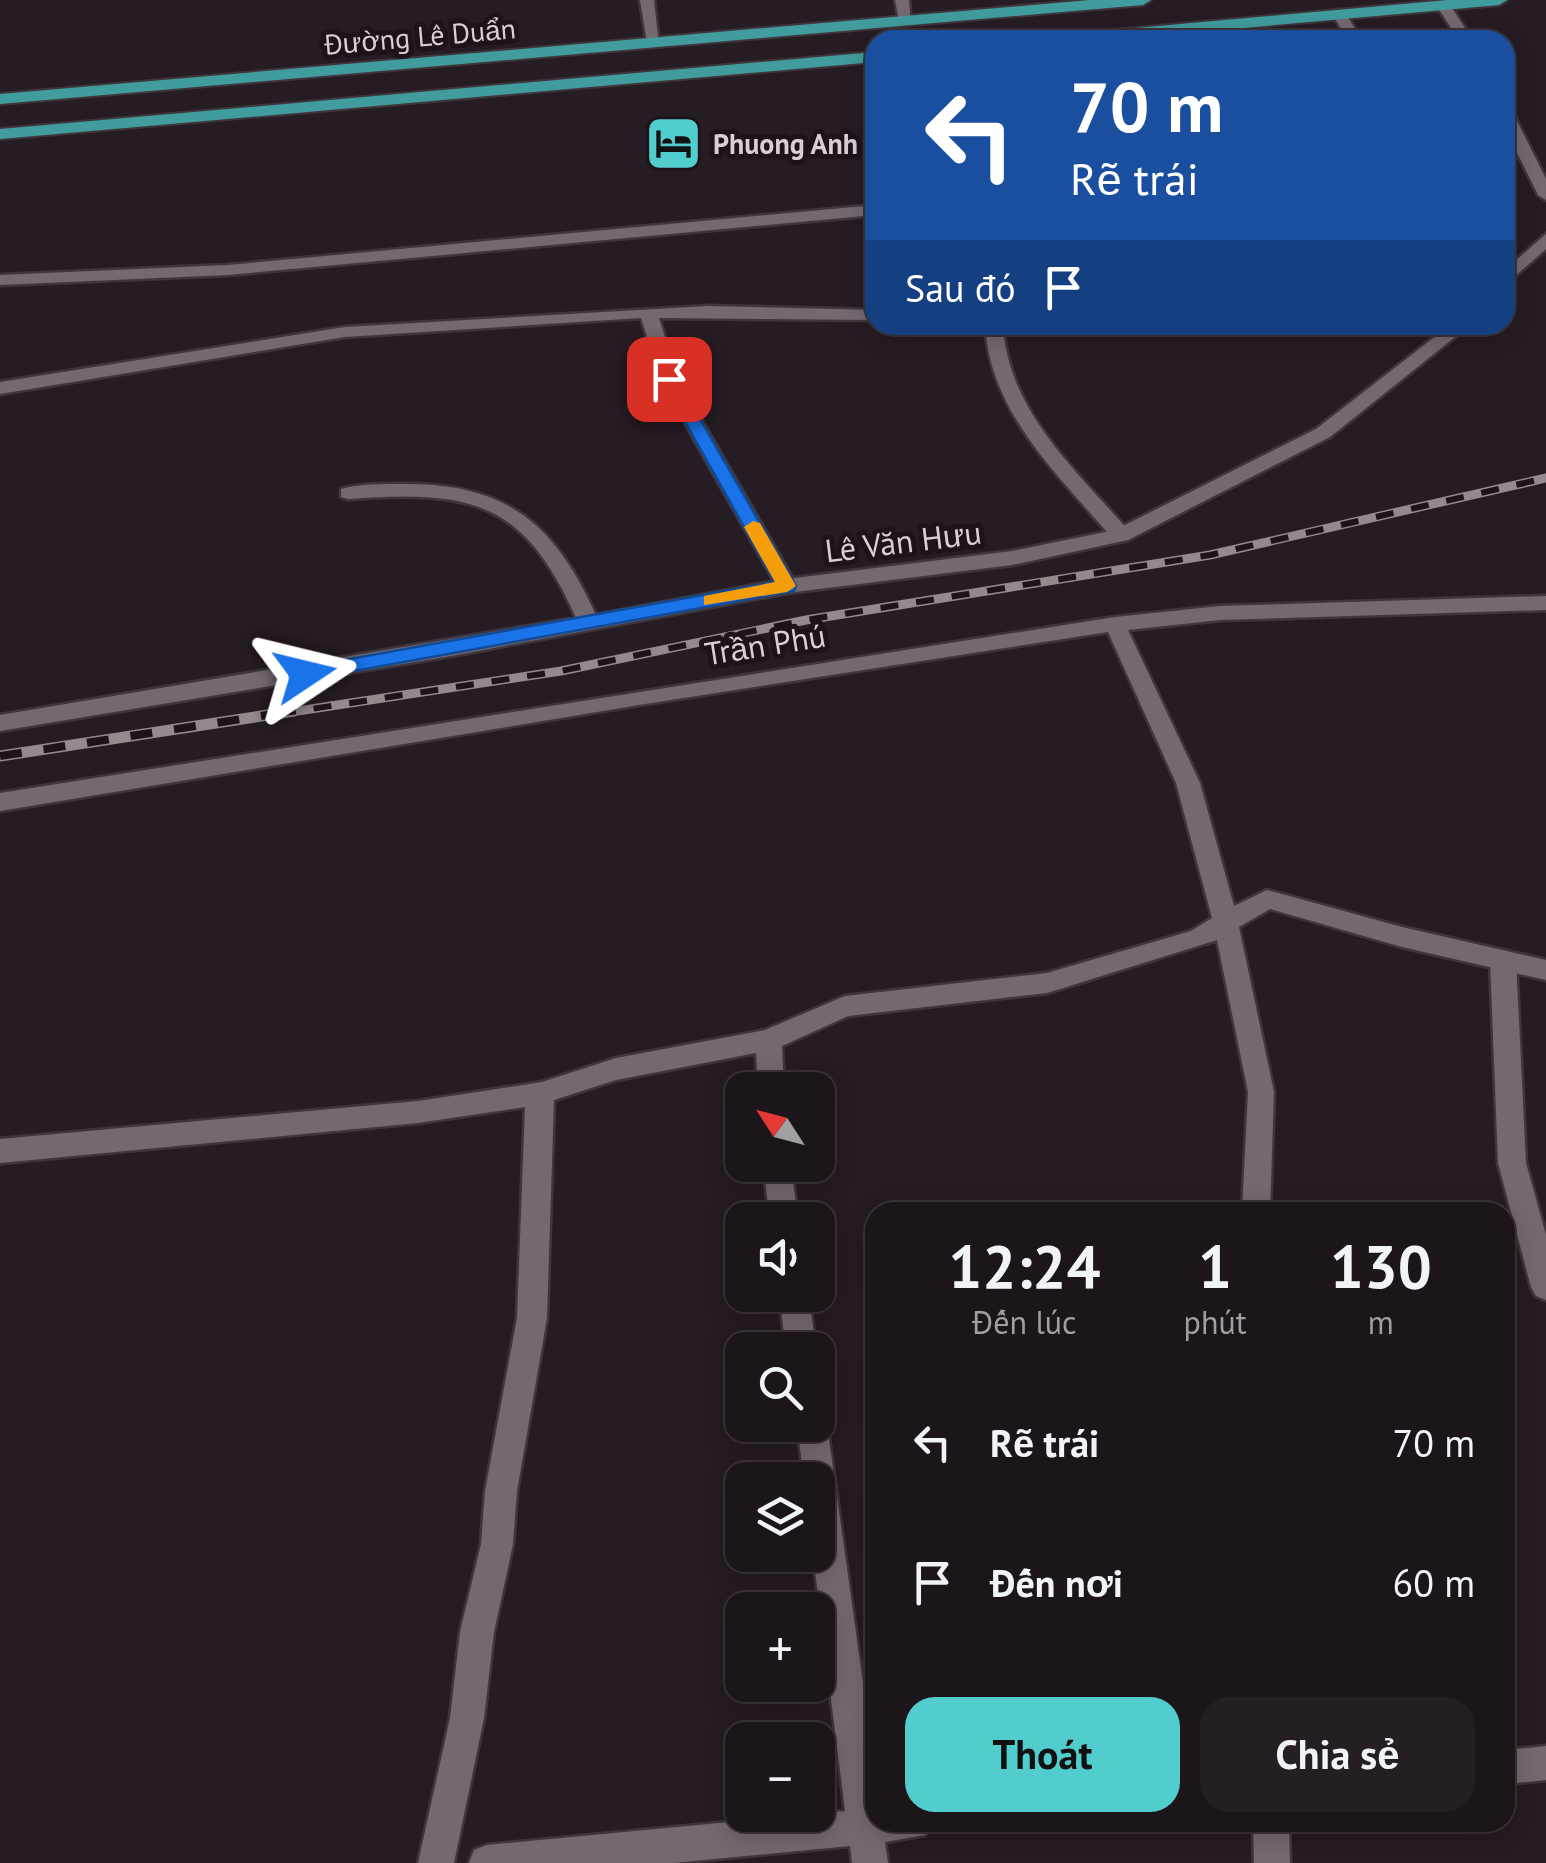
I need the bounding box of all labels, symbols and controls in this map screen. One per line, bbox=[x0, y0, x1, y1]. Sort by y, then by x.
street label: Đường Lê Duẩn bbox=[322, 9, 517, 63]
text: 70 m bbox=[1070, 61, 1223, 151]
icon: left bbox=[905, 70, 1035, 200]
hotel icon: Phuong Anh bbox=[644, 113, 704, 173]
place label: Phuong Anh bbox=[713, 125, 858, 162]
text: Rẽ trái bbox=[1070, 149, 1199, 207]
icon: arrive bbox=[1036, 260, 1091, 315]
text: Sau đó bbox=[905, 263, 1016, 312]
pin bbox=[627, 337, 712, 422]
icon: arrive bbox=[642, 352, 697, 407]
street label: Lê Văn Hưu bbox=[822, 511, 984, 571]
street label: Trần Phú bbox=[702, 614, 828, 674]
position arrow bbox=[253, 622, 357, 726]
north arrow bbox=[725, 1072, 835, 1182]
map controls bbox=[725, 1072, 835, 1832]
button: sound bbox=[725, 1202, 835, 1312]
text: 12:24 bbox=[948, 1227, 1100, 1305]
text: 1 bbox=[1198, 1227, 1232, 1305]
text: 130 bbox=[1330, 1227, 1432, 1305]
text: Đến lúc bbox=[972, 1301, 1077, 1343]
text: phút bbox=[1184, 1301, 1247, 1343]
text: m bbox=[1368, 1301, 1394, 1343]
button: search bbox=[725, 1332, 835, 1442]
icon: left bbox=[905, 1415, 960, 1470]
text: Rẽ trái bbox=[990, 1418, 1099, 1467]
text: 70 m bbox=[1393, 1418, 1475, 1467]
button: layers bbox=[725, 1462, 835, 1572]
icon: arrive bbox=[905, 1555, 960, 1610]
text: Đến nơi bbox=[990, 1558, 1123, 1607]
text: 60 m bbox=[1393, 1558, 1475, 1607]
button: + bbox=[725, 1592, 835, 1702]
button: Thoát bbox=[905, 1697, 1180, 1812]
button: Chia sẻ bbox=[1200, 1697, 1475, 1812]
button: − bbox=[725, 1722, 835, 1832]

